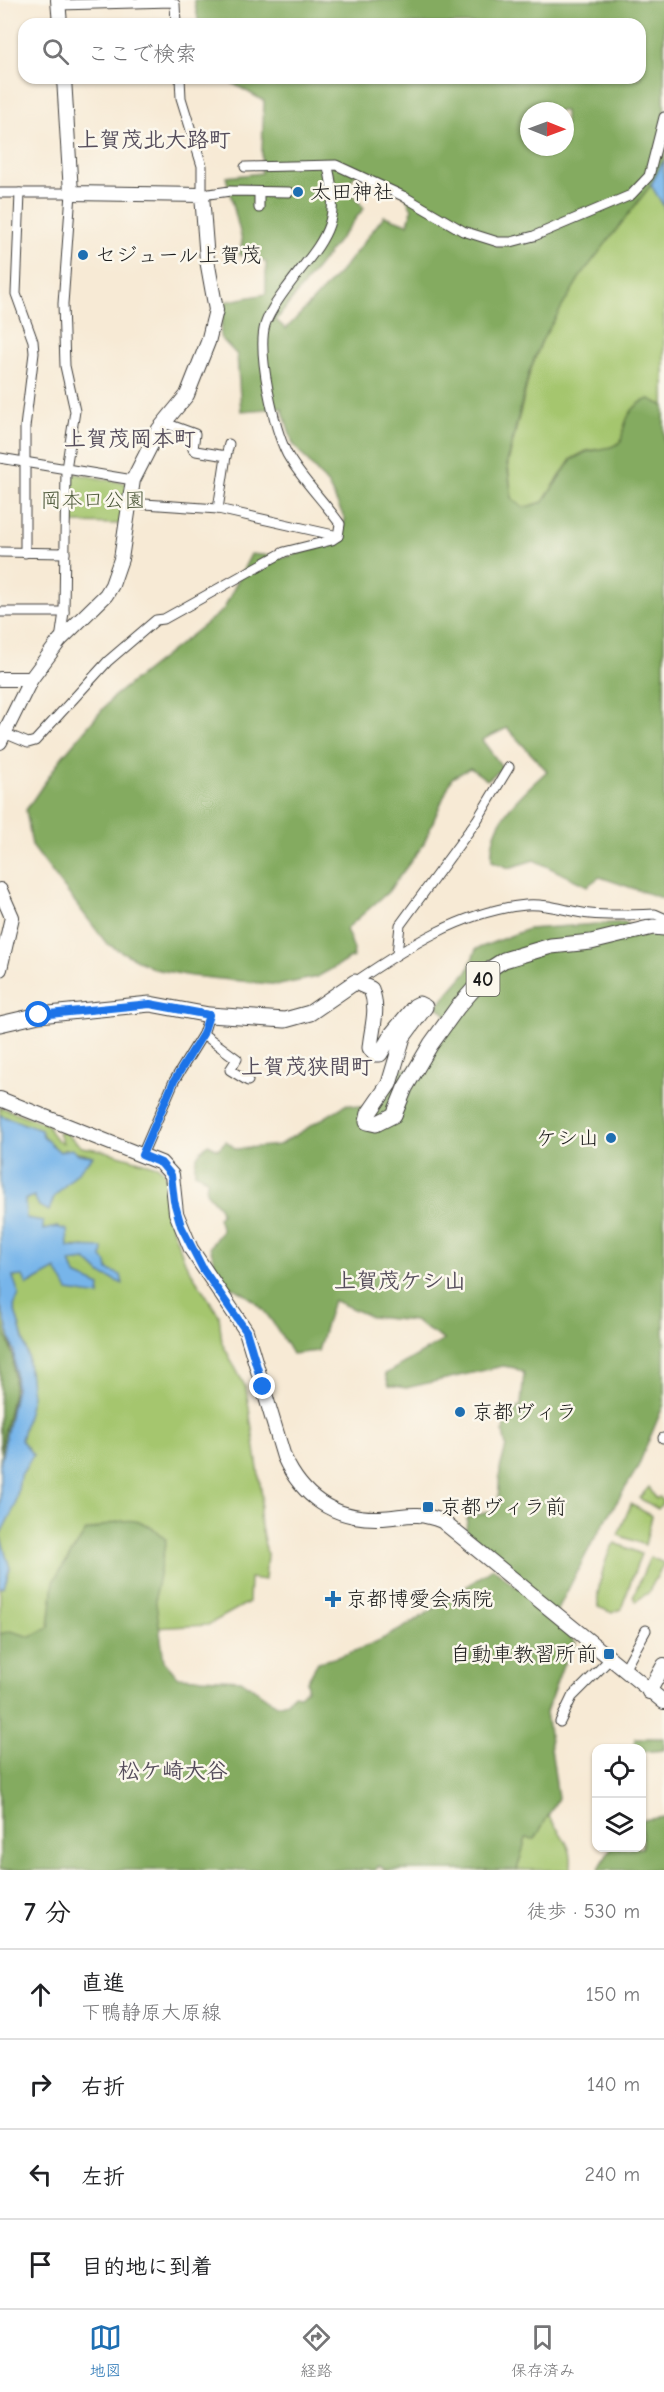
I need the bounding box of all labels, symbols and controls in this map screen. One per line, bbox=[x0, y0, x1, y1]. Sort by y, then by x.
search box bbox=[18, 18, 646, 84]
icon: search bbox=[39, 35, 72, 68]
text: ここで検索 bbox=[87, 41, 197, 67]
north arrow bbox=[520, 102, 574, 156]
district label: 上賀茂北大路町 bbox=[77, 127, 231, 153]
place label: 太田神社 bbox=[310, 180, 394, 204]
marker: 太田神社 bbox=[291, 185, 305, 199]
place label: セジュール上賀茂 bbox=[95, 243, 262, 267]
marker: セジュール上賀茂 bbox=[76, 248, 90, 262]
district label: 上賀茂岡本町 bbox=[64, 426, 196, 452]
park label: 岡本口公園 bbox=[41, 488, 146, 512]
road number: 40 bbox=[466, 962, 500, 996]
route start bbox=[25, 1001, 51, 1027]
district label: 上賀茂狭間町 bbox=[241, 1054, 373, 1080]
place label: ケシ山 bbox=[536, 1126, 599, 1150]
marker: ケシ山 bbox=[604, 1131, 618, 1145]
district label: 上賀茂ケシ山 bbox=[334, 1268, 466, 1294]
route end bbox=[249, 1373, 275, 1399]
place label: 京都ヴィラ bbox=[472, 1400, 577, 1424]
marker: 京都ヴィラ bbox=[453, 1405, 467, 1419]
place label: 京都ヴィラ前 bbox=[440, 1495, 566, 1519]
marker: 京都ヴィラ前 bbox=[421, 1500, 435, 1514]
place label: 京都博愛会病院 bbox=[346, 1587, 493, 1611]
marker: 京都博愛会病院 bbox=[324, 1590, 342, 1608]
place label: 自動車教習所前 bbox=[450, 1642, 597, 1666]
marker: 自動車教習所前 bbox=[602, 1647, 616, 1661]
map controls bbox=[592, 1744, 646, 1852]
button: locate bbox=[592, 1744, 646, 1798]
district label: 松ケ崎大谷 bbox=[118, 1758, 228, 1784]
button: layers bbox=[592, 1798, 646, 1852]
text: 7 分 bbox=[24, 1898, 71, 1928]
text: 徒歩 · 530 m bbox=[527, 1900, 640, 1923]
text: 直進 bbox=[81, 1970, 125, 1996]
icon: ahead bbox=[24, 1978, 57, 2011]
text: 150 m bbox=[586, 1983, 640, 2006]
text: 下鴨静原大原線 bbox=[81, 2001, 221, 2024]
icon: right bbox=[24, 2068, 57, 2101]
text: 140 m bbox=[587, 2073, 640, 2096]
text: 右折 bbox=[81, 2074, 125, 2100]
icon: left bbox=[24, 2158, 57, 2191]
text: 240 m bbox=[585, 2163, 640, 2186]
text: 左折 bbox=[81, 2164, 125, 2190]
icon: arrive bbox=[24, 2248, 57, 2281]
text: 目的地に到着 bbox=[81, 2254, 213, 2280]
tab: 地図 bbox=[89, 2321, 122, 2381]
tab: 経路 bbox=[300, 2321, 333, 2381]
tab: 保存済み bbox=[511, 2321, 575, 2381]

